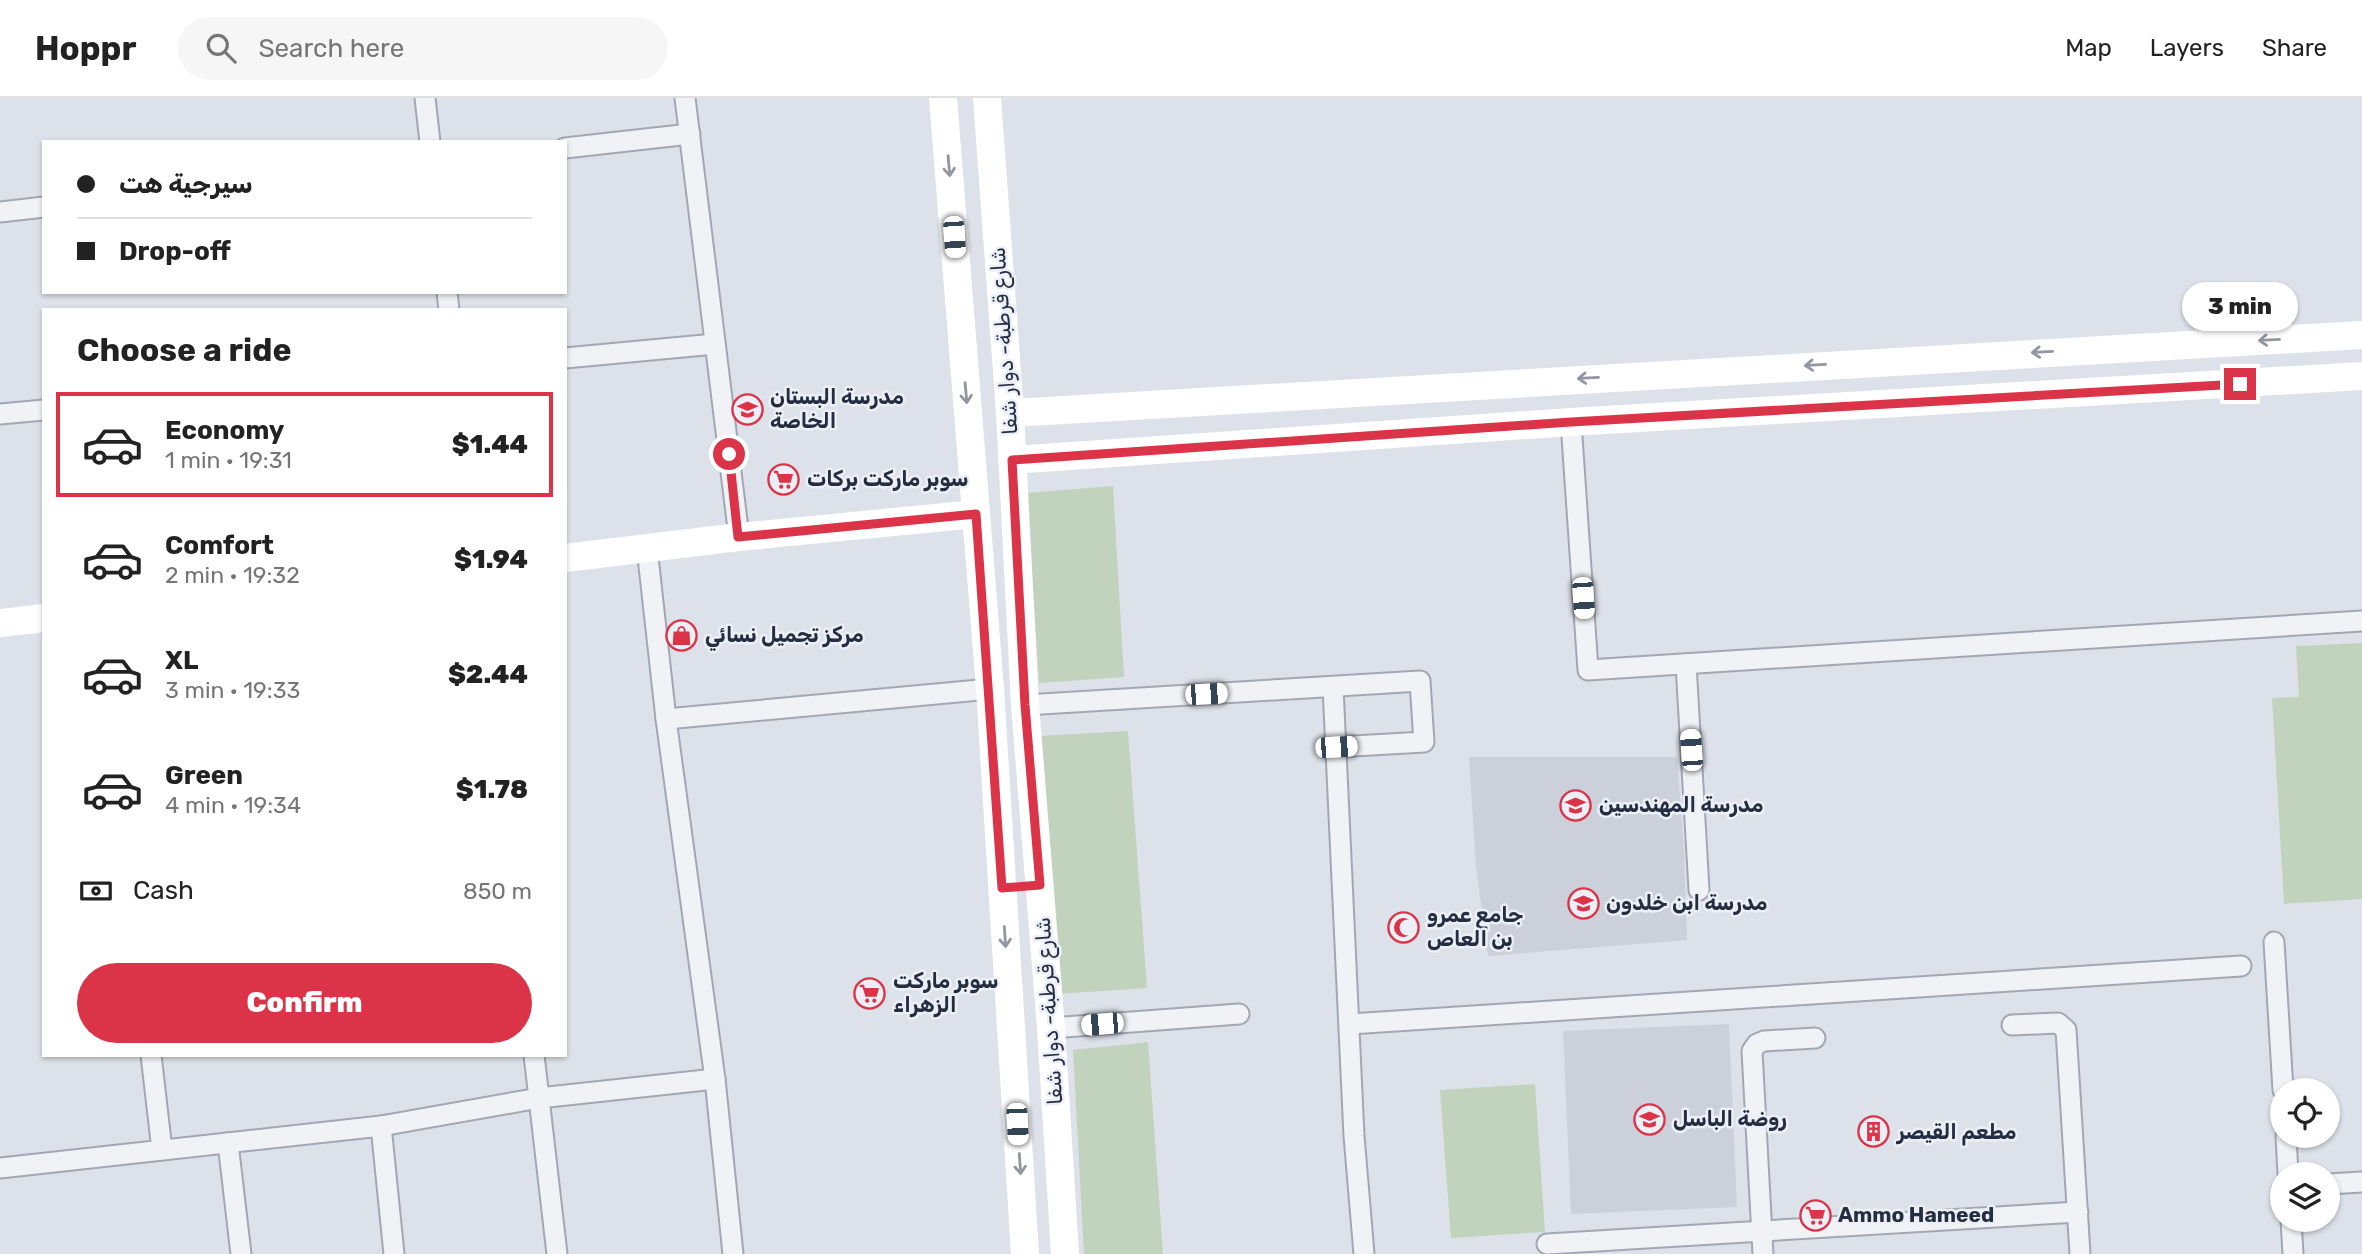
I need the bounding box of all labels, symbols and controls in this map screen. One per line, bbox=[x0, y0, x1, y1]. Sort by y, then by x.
search box bbox=[178, 17, 668, 80]
text: Hoppr bbox=[35, 29, 136, 68]
icon: search bbox=[202, 29, 240, 67]
text: Search here bbox=[258, 33, 404, 64]
text: Map bbox=[2065, 34, 2112, 62]
text: Layers bbox=[2150, 34, 2224, 62]
text: Share bbox=[2262, 34, 2327, 62]
one-way arrow bbox=[942, 154, 955, 177]
text: سيرجية هت bbox=[119, 169, 253, 200]
car bbox=[943, 215, 966, 259]
text: Drop-off bbox=[119, 236, 231, 267]
street label: شارع قرطبة- دوار شفا bbox=[984, 246, 1025, 436]
callout: 3 min bbox=[2182, 282, 2298, 331]
text: 3 min bbox=[2208, 292, 2272, 320]
text: Choose a ride bbox=[77, 331, 291, 369]
one-way arrow bbox=[2258, 333, 2281, 346]
one-way arrow bbox=[2031, 346, 2054, 359]
one-way arrow bbox=[1804, 358, 1827, 371]
route end bbox=[2224, 368, 2256, 400]
one-way arrow bbox=[1577, 372, 1600, 385]
one-way arrow bbox=[960, 381, 973, 404]
place label: مدرسة البستان الخاصة bbox=[770, 384, 904, 433]
school or university icon: مدرسة البستان الخاصة bbox=[730, 392, 764, 426]
icon: car bbox=[81, 413, 144, 476]
text: Economy bbox=[165, 415, 284, 446]
text: $1.44 bbox=[452, 429, 528, 460]
route start bbox=[713, 438, 745, 470]
text: 1 min · 19:31 bbox=[165, 446, 292, 474]
supermarket icon: سوبر ماركت بركات bbox=[767, 462, 801, 496]
place label: سوبر ماركت بركات bbox=[807, 466, 968, 492]
icon: car bbox=[81, 528, 144, 591]
text: Comfort bbox=[165, 530, 274, 561]
text: $1.94 bbox=[454, 544, 528, 575]
text: 2 min · 19:32 bbox=[165, 561, 300, 589]
car bbox=[1572, 576, 1595, 620]
shop icon: مركز تجميل نسائي bbox=[665, 618, 699, 652]
place label: مركز تجميل نسائي bbox=[705, 622, 864, 651]
icon: car bbox=[81, 643, 144, 706]
text: XL bbox=[165, 645, 198, 676]
text: $2.44 bbox=[448, 659, 528, 690]
text: 3 min · 19:33 bbox=[165, 676, 300, 704]
car bbox=[1185, 682, 1228, 706]
car bbox=[1680, 728, 1703, 772]
car bbox=[1315, 735, 1358, 759]
icon: car bbox=[81, 758, 144, 821]
text: Green bbox=[165, 760, 243, 791]
text: $1.78 bbox=[456, 774, 528, 805]
school or university icon: مدرسة المهندسين bbox=[1559, 788, 1593, 822]
text: 4 min · 19:34 bbox=[165, 791, 301, 819]
place label: مدرسة المهندسين bbox=[1599, 792, 1763, 817]
icon: cash bbox=[77, 872, 115, 910]
text: Cash bbox=[133, 875, 194, 906]
text: 850 m bbox=[463, 877, 532, 905]
school or university icon: مدرسة ابن خلدون bbox=[1566, 886, 1600, 920]
place label: مدرسة ابن خلدون bbox=[1606, 890, 1767, 915]
place label: جامع عمرو بن العاص bbox=[1427, 902, 1523, 951]
mosque icon: جامع عمرو بن العاص bbox=[1387, 910, 1421, 944]
street label: شارع قرطبة- دوار شفا bbox=[1029, 916, 1070, 1106]
one-way arrow bbox=[999, 926, 1012, 949]
button: Confirm bbox=[77, 963, 532, 1043]
place label: سوبر ماركت الزهراء bbox=[893, 968, 999, 1018]
supermarket icon: سوبر ماركت الزهراء bbox=[853, 976, 887, 1010]
car bbox=[1081, 1012, 1124, 1036]
map controls bbox=[2270, 1078, 2340, 1232]
button: locate bbox=[2270, 1078, 2340, 1148]
car bbox=[1006, 1102, 1029, 1146]
school or university icon: روضة الباسل bbox=[1633, 1102, 1667, 1136]
place label: روضة الباسل bbox=[1673, 1106, 1787, 1131]
building icon: مطعم القيصر bbox=[1857, 1115, 1891, 1149]
place label: مطعم القيصر bbox=[1895, 1119, 2017, 1146]
one-way arrow bbox=[1013, 1153, 1026, 1176]
button: layers bbox=[2270, 1162, 2340, 1232]
supermarket icon: Ammo Hameed bbox=[1798, 1198, 1832, 1232]
place label: Ammo Hameed bbox=[1838, 1202, 1994, 1227]

